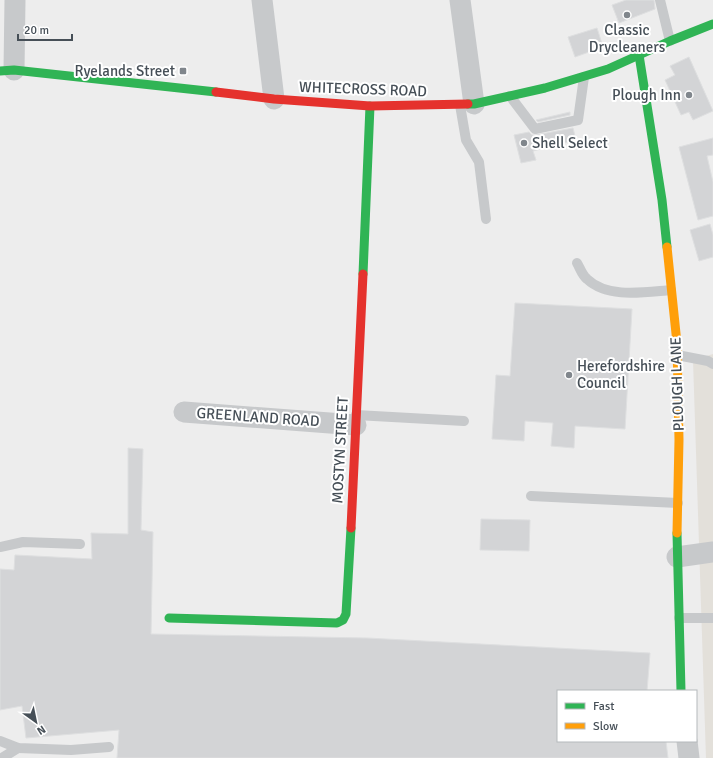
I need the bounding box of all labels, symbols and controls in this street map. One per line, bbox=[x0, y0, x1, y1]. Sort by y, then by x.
marker: Classic Drycleaners bbox=[622, 10, 632, 20]
scale bar bbox=[18, 16, 72, 42]
place label: Classic Drycleaners bbox=[589, 21, 666, 56]
text: 20 m bbox=[24, 23, 49, 38]
place label: Ryelands Street bbox=[75, 62, 175, 80]
marker: Ryelands Street bbox=[178, 66, 188, 76]
street label: WHITECROSS ROAD bbox=[299, 78, 427, 100]
place label: Plough Inn bbox=[612, 86, 681, 104]
marker: Plough Inn bbox=[684, 90, 694, 100]
place label: Shell Select bbox=[532, 134, 608, 152]
marker: Shell Select bbox=[519, 138, 529, 148]
street label: PLOUGH LANE bbox=[666, 337, 688, 431]
place label: Herefordshire Council bbox=[577, 357, 665, 392]
marker: Herefordshire Council bbox=[564, 370, 574, 380]
street label: MOSTYN STREET bbox=[328, 395, 352, 504]
street label: GREENLAND ROAD bbox=[196, 404, 320, 430]
legend bbox=[557, 690, 697, 742]
text: Fast bbox=[593, 699, 614, 714]
north arrow bbox=[16, 702, 56, 742]
text: Slow bbox=[593, 719, 618, 734]
text: N bbox=[34, 722, 48, 738]

